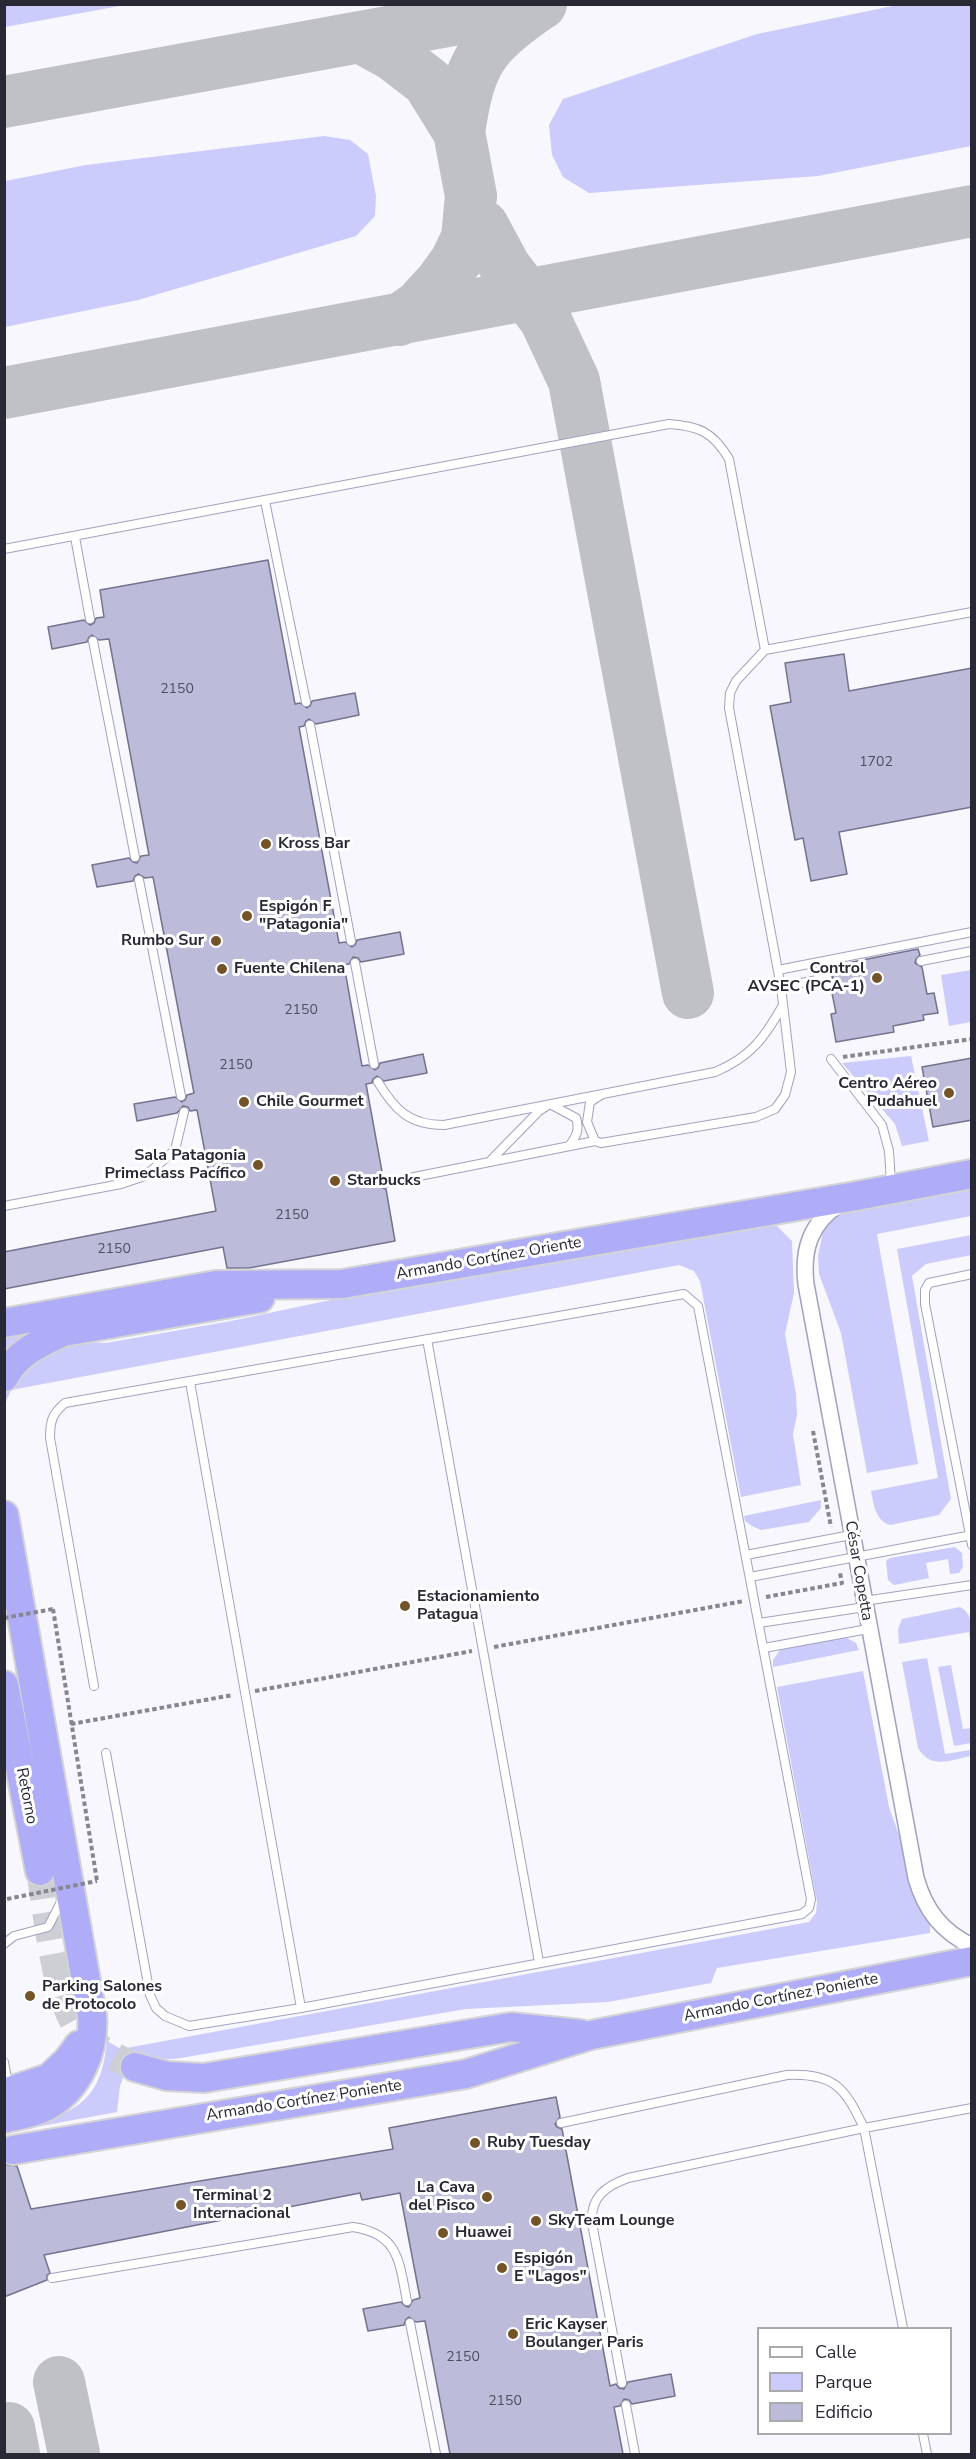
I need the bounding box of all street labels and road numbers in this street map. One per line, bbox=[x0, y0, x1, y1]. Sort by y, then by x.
street label: Armando Cortínez Oriente bbox=[395, 1233, 583, 1285]
street label: César Copetta bbox=[840, 1520, 876, 1622]
street label: Retorno bbox=[11, 1766, 41, 1826]
street label: Armando Cortínez Poniente bbox=[682, 1970, 880, 2026]
street label: Armando Cortínez Poniente bbox=[205, 2076, 403, 2126]

